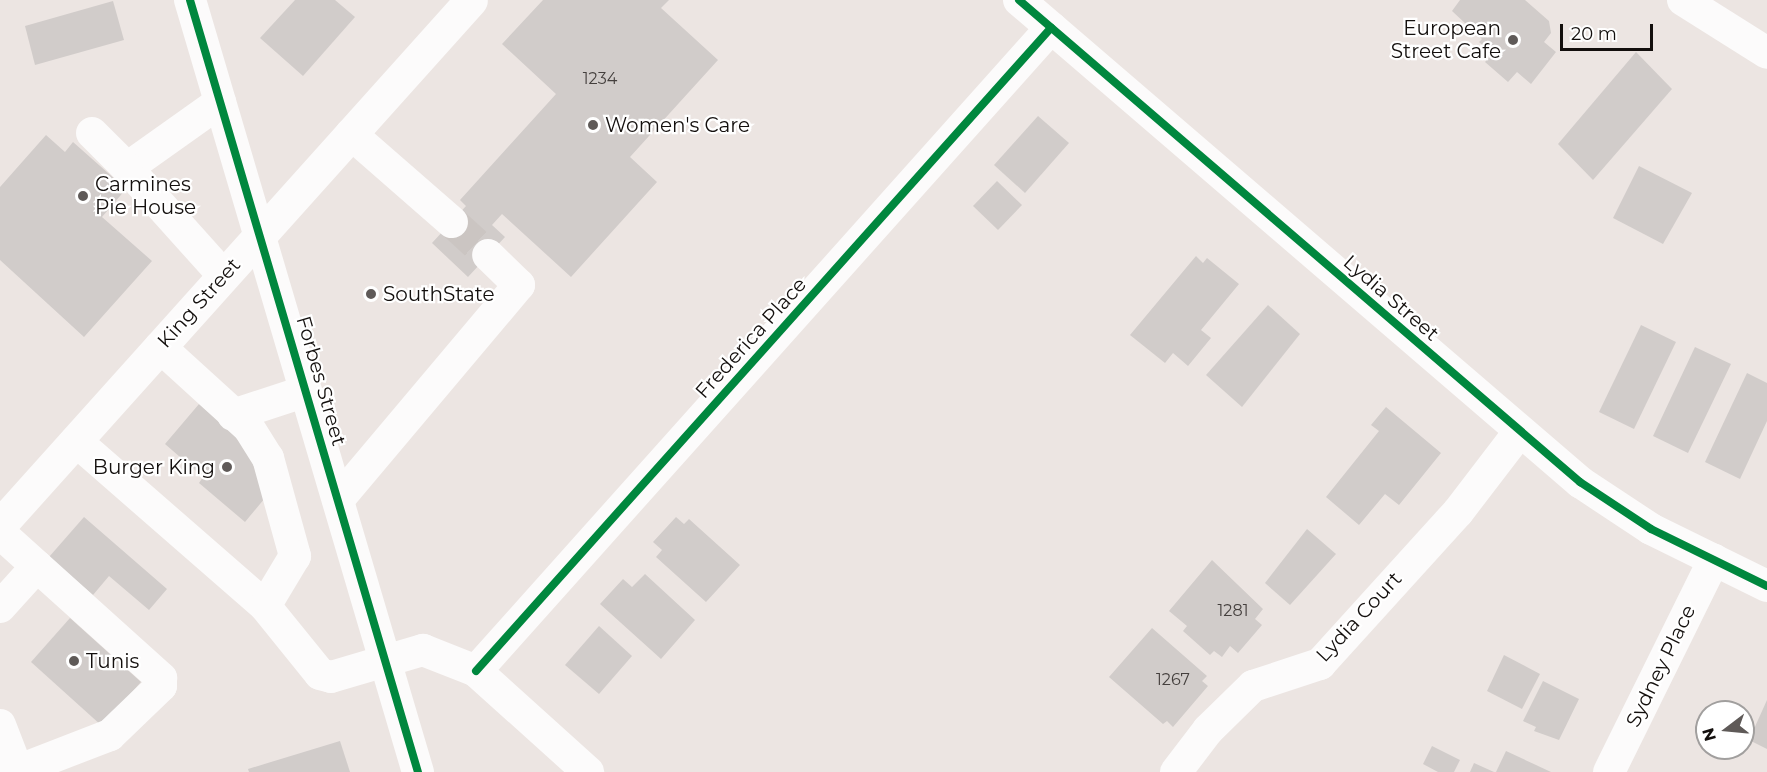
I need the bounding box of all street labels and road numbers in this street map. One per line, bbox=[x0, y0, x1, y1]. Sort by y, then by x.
street label: Lydia Street bbox=[1338, 250, 1444, 346]
street label: King Street bbox=[152, 253, 246, 353]
street label: Frederica Place bbox=[690, 273, 812, 403]
street label: Forbes Street bbox=[291, 313, 351, 449]
street label: Lydia Court bbox=[1311, 567, 1407, 667]
street label: Sydney Place bbox=[1621, 601, 1701, 731]

